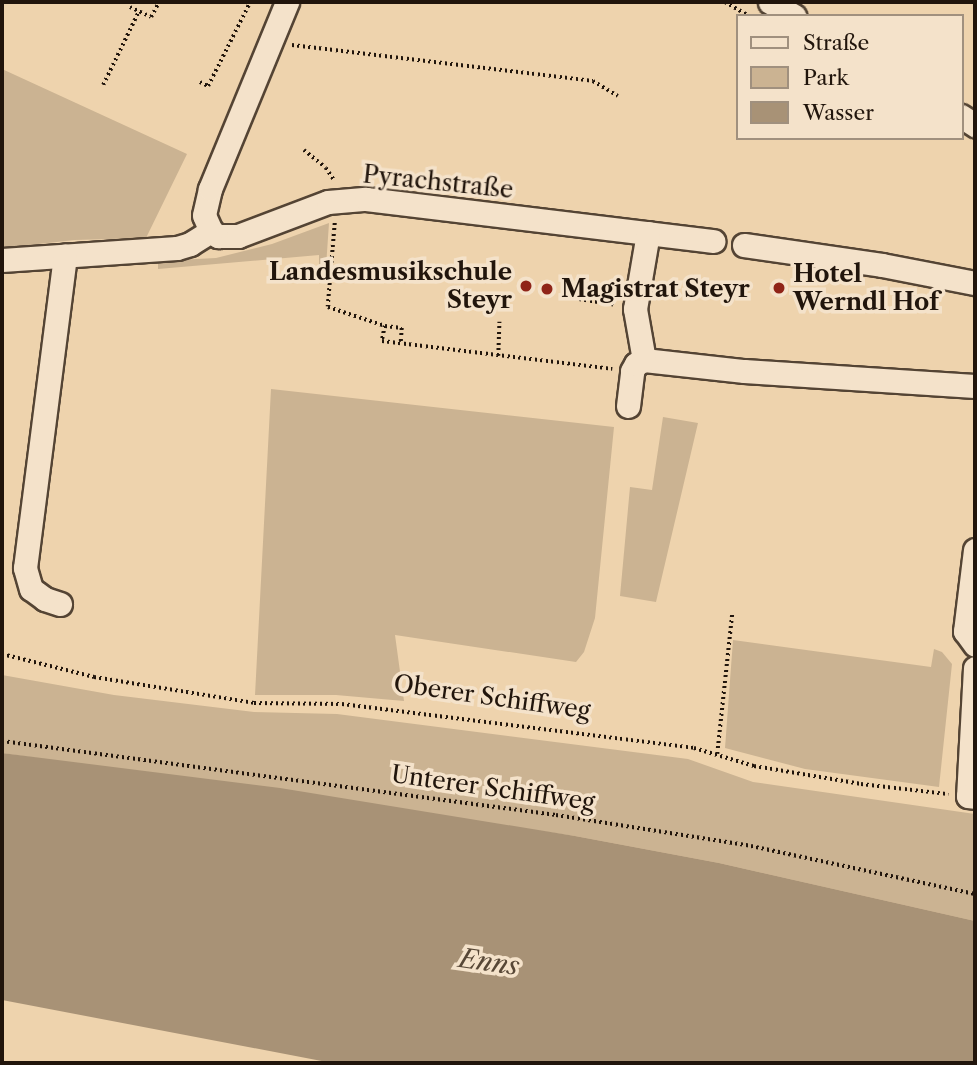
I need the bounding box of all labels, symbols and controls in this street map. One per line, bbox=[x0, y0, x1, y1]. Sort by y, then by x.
legend bbox=[736, 14, 963, 140]
text: Straße bbox=[803, 30, 869, 55]
text: Park bbox=[803, 65, 849, 90]
text: Wasser bbox=[803, 100, 874, 125]
street label: Pyrachstraße bbox=[361, 160, 515, 204]
place label: Landesmusikschule Steyr bbox=[269, 258, 512, 314]
place label: Hotel Werndl Hof bbox=[793, 260, 939, 316]
place label: Magistrat Steyr bbox=[561, 275, 750, 303]
marker: Landesmusikschule Steyr bbox=[518, 278, 534, 294]
marker: Hotel Werndl Hof bbox=[771, 280, 787, 296]
marker: Magistrat Steyr bbox=[539, 281, 555, 297]
street label: Oberer Schiffweg bbox=[392, 669, 592, 725]
street label: Unterer Schiffweg bbox=[389, 759, 597, 817]
water label: Enns bbox=[457, 943, 521, 983]

